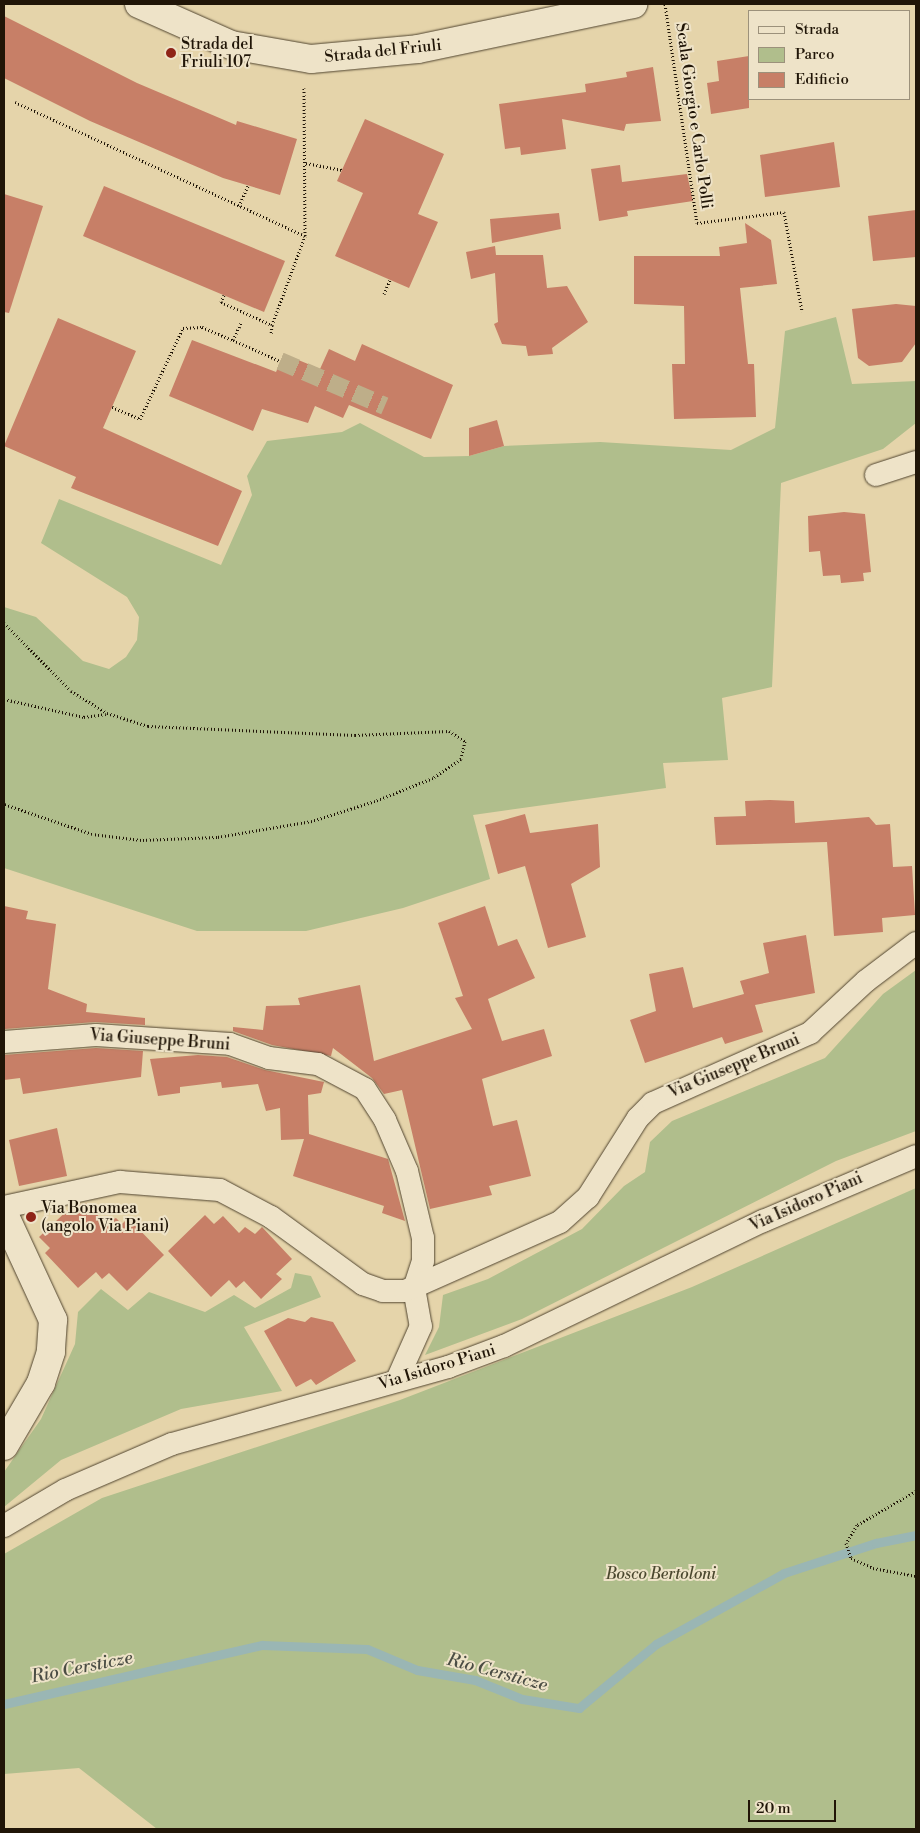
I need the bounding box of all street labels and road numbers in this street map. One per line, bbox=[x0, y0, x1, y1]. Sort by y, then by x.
street label: Scala Giorgio e Carlo Polli bbox=[671, 22, 717, 210]
street label: Strada del Friuli bbox=[324, 35, 442, 67]
street label: Via Giuseppe Bruni bbox=[89, 1026, 231, 1054]
street label: Via Giuseppe Bruni bbox=[665, 1030, 803, 1102]
street label: Via Isidoro Piani bbox=[746, 1168, 866, 1236]
street label: Via Isidoro Piani bbox=[376, 1340, 498, 1394]

